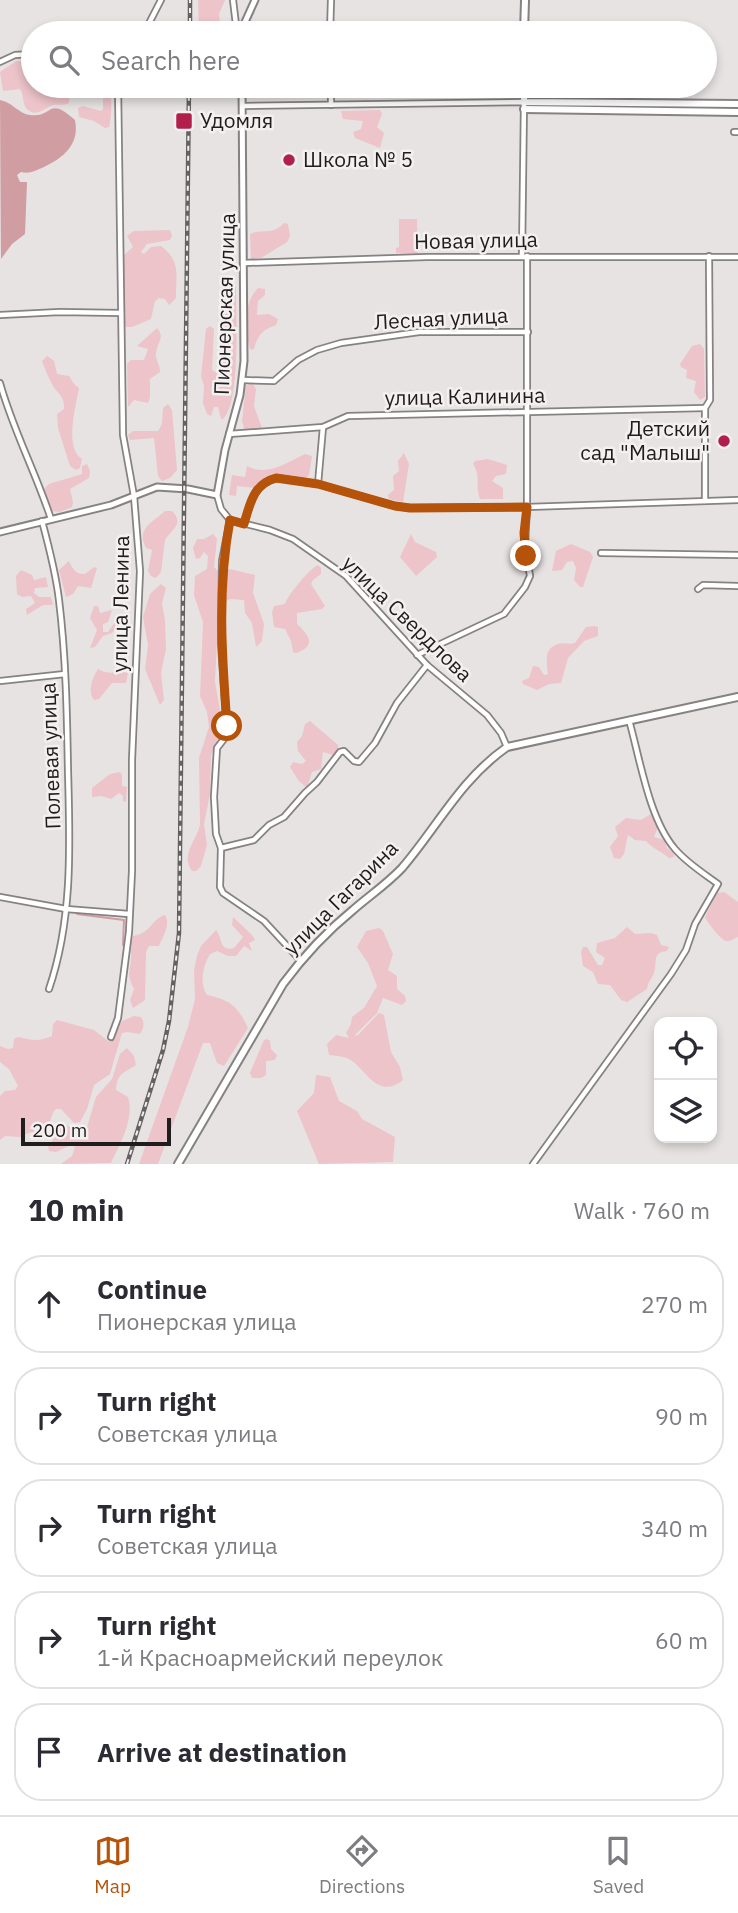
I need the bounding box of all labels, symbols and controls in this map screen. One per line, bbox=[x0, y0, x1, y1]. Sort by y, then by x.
search box bbox=[21, 21, 717, 98]
icon: search bbox=[45, 41, 83, 79]
text: Search here bbox=[101, 43, 240, 77]
place label: Удомля bbox=[200, 106, 273, 134]
marker: Удомля bbox=[174, 111, 194, 131]
place label: Школа № 5 bbox=[303, 145, 413, 173]
marker: Школа № 5 bbox=[281, 152, 297, 168]
street label: Пионерская улица bbox=[207, 212, 241, 395]
street label: Новая улица bbox=[414, 225, 538, 255]
street label: Лесная улица bbox=[373, 301, 509, 335]
street label: улица Калинина bbox=[384, 381, 546, 411]
place label: Детский сад "Малыш" bbox=[580, 414, 710, 466]
marker: Детский сад "Малыш" bbox=[716, 433, 732, 449]
street label: улица Ленина bbox=[105, 535, 135, 673]
route end bbox=[510, 540, 541, 571]
street label: улица Свердлова bbox=[337, 549, 479, 688]
street label: Полевая улица bbox=[33, 682, 67, 830]
route start bbox=[211, 710, 242, 741]
street label: улица Гагарина bbox=[277, 834, 404, 961]
map controls bbox=[654, 1017, 717, 1143]
button: locate bbox=[654, 1017, 717, 1080]
button: layers bbox=[654, 1080, 717, 1143]
scale bar bbox=[21, 1115, 172, 1147]
text: 200 m bbox=[32, 1118, 87, 1142]
text: 10 min bbox=[28, 1190, 124, 1229]
text: Walk · 760 m bbox=[574, 1195, 710, 1225]
text: Continue bbox=[97, 1272, 207, 1306]
icon: ahead bbox=[30, 1285, 68, 1323]
text: 270 m bbox=[641, 1289, 708, 1319]
text: Пионерская улица bbox=[97, 1306, 297, 1336]
text: Turn right bbox=[97, 1384, 216, 1418]
icon: right bbox=[30, 1397, 68, 1435]
text: 90 m bbox=[655, 1401, 708, 1431]
text: Советская улица bbox=[97, 1418, 278, 1448]
text: Turn right bbox=[97, 1496, 216, 1530]
icon: right bbox=[30, 1509, 68, 1547]
text: 340 m bbox=[641, 1513, 708, 1543]
text: Советская улица bbox=[97, 1530, 278, 1560]
text: Turn right bbox=[97, 1608, 216, 1642]
icon: right bbox=[30, 1621, 68, 1659]
text: 60 m bbox=[655, 1625, 708, 1655]
text: 1-й Красноармейский переулок bbox=[97, 1642, 444, 1672]
icon: arrive bbox=[30, 1733, 68, 1771]
text: Arrive at destination bbox=[97, 1735, 347, 1769]
tab: Map bbox=[94, 1832, 132, 1898]
tab: Directions bbox=[319, 1832, 405, 1898]
tab: Saved bbox=[593, 1832, 644, 1898]

